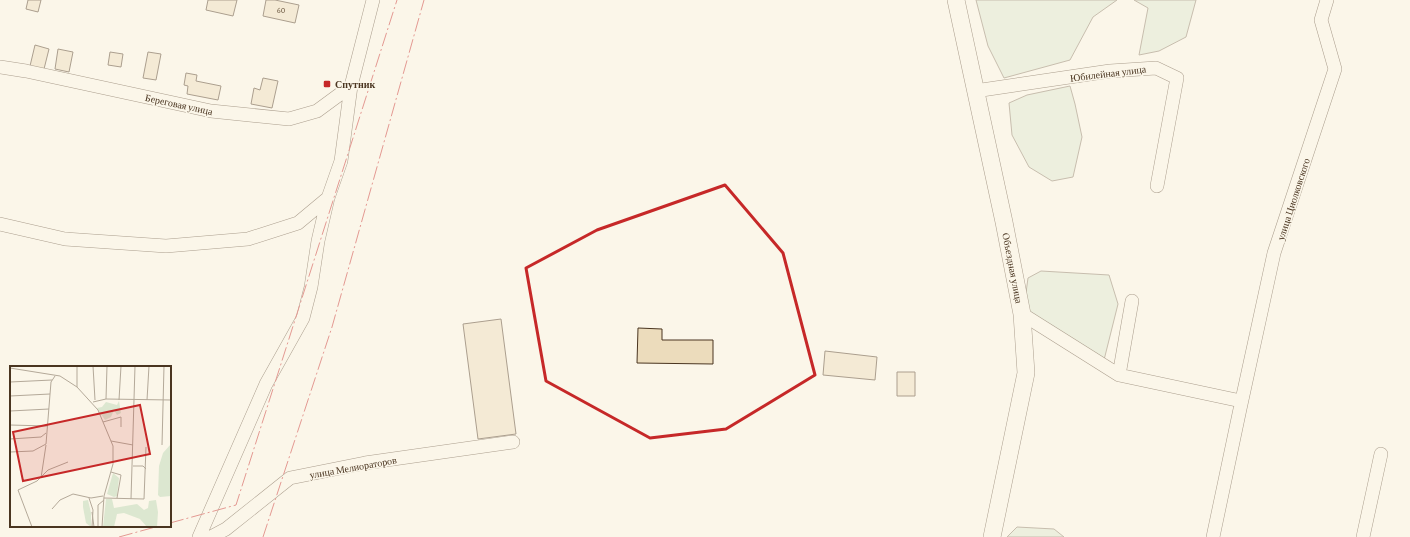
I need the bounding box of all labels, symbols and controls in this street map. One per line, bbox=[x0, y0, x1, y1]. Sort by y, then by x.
house number: 60 bbox=[277, 6, 286, 15]
street label: Юбилейная улица bbox=[1069, 63, 1147, 84]
marker: Спутник bbox=[322, 79, 332, 89]
place label: Спутник bbox=[335, 79, 375, 90]
street label: Береговая улица bbox=[144, 92, 214, 117]
street label: улица Циолковского bbox=[1275, 157, 1312, 242]
street label: Объездная улица bbox=[1000, 232, 1025, 305]
inset map bbox=[10, 366, 171, 527]
street label: улица Мелиораторов bbox=[309, 454, 398, 481]

